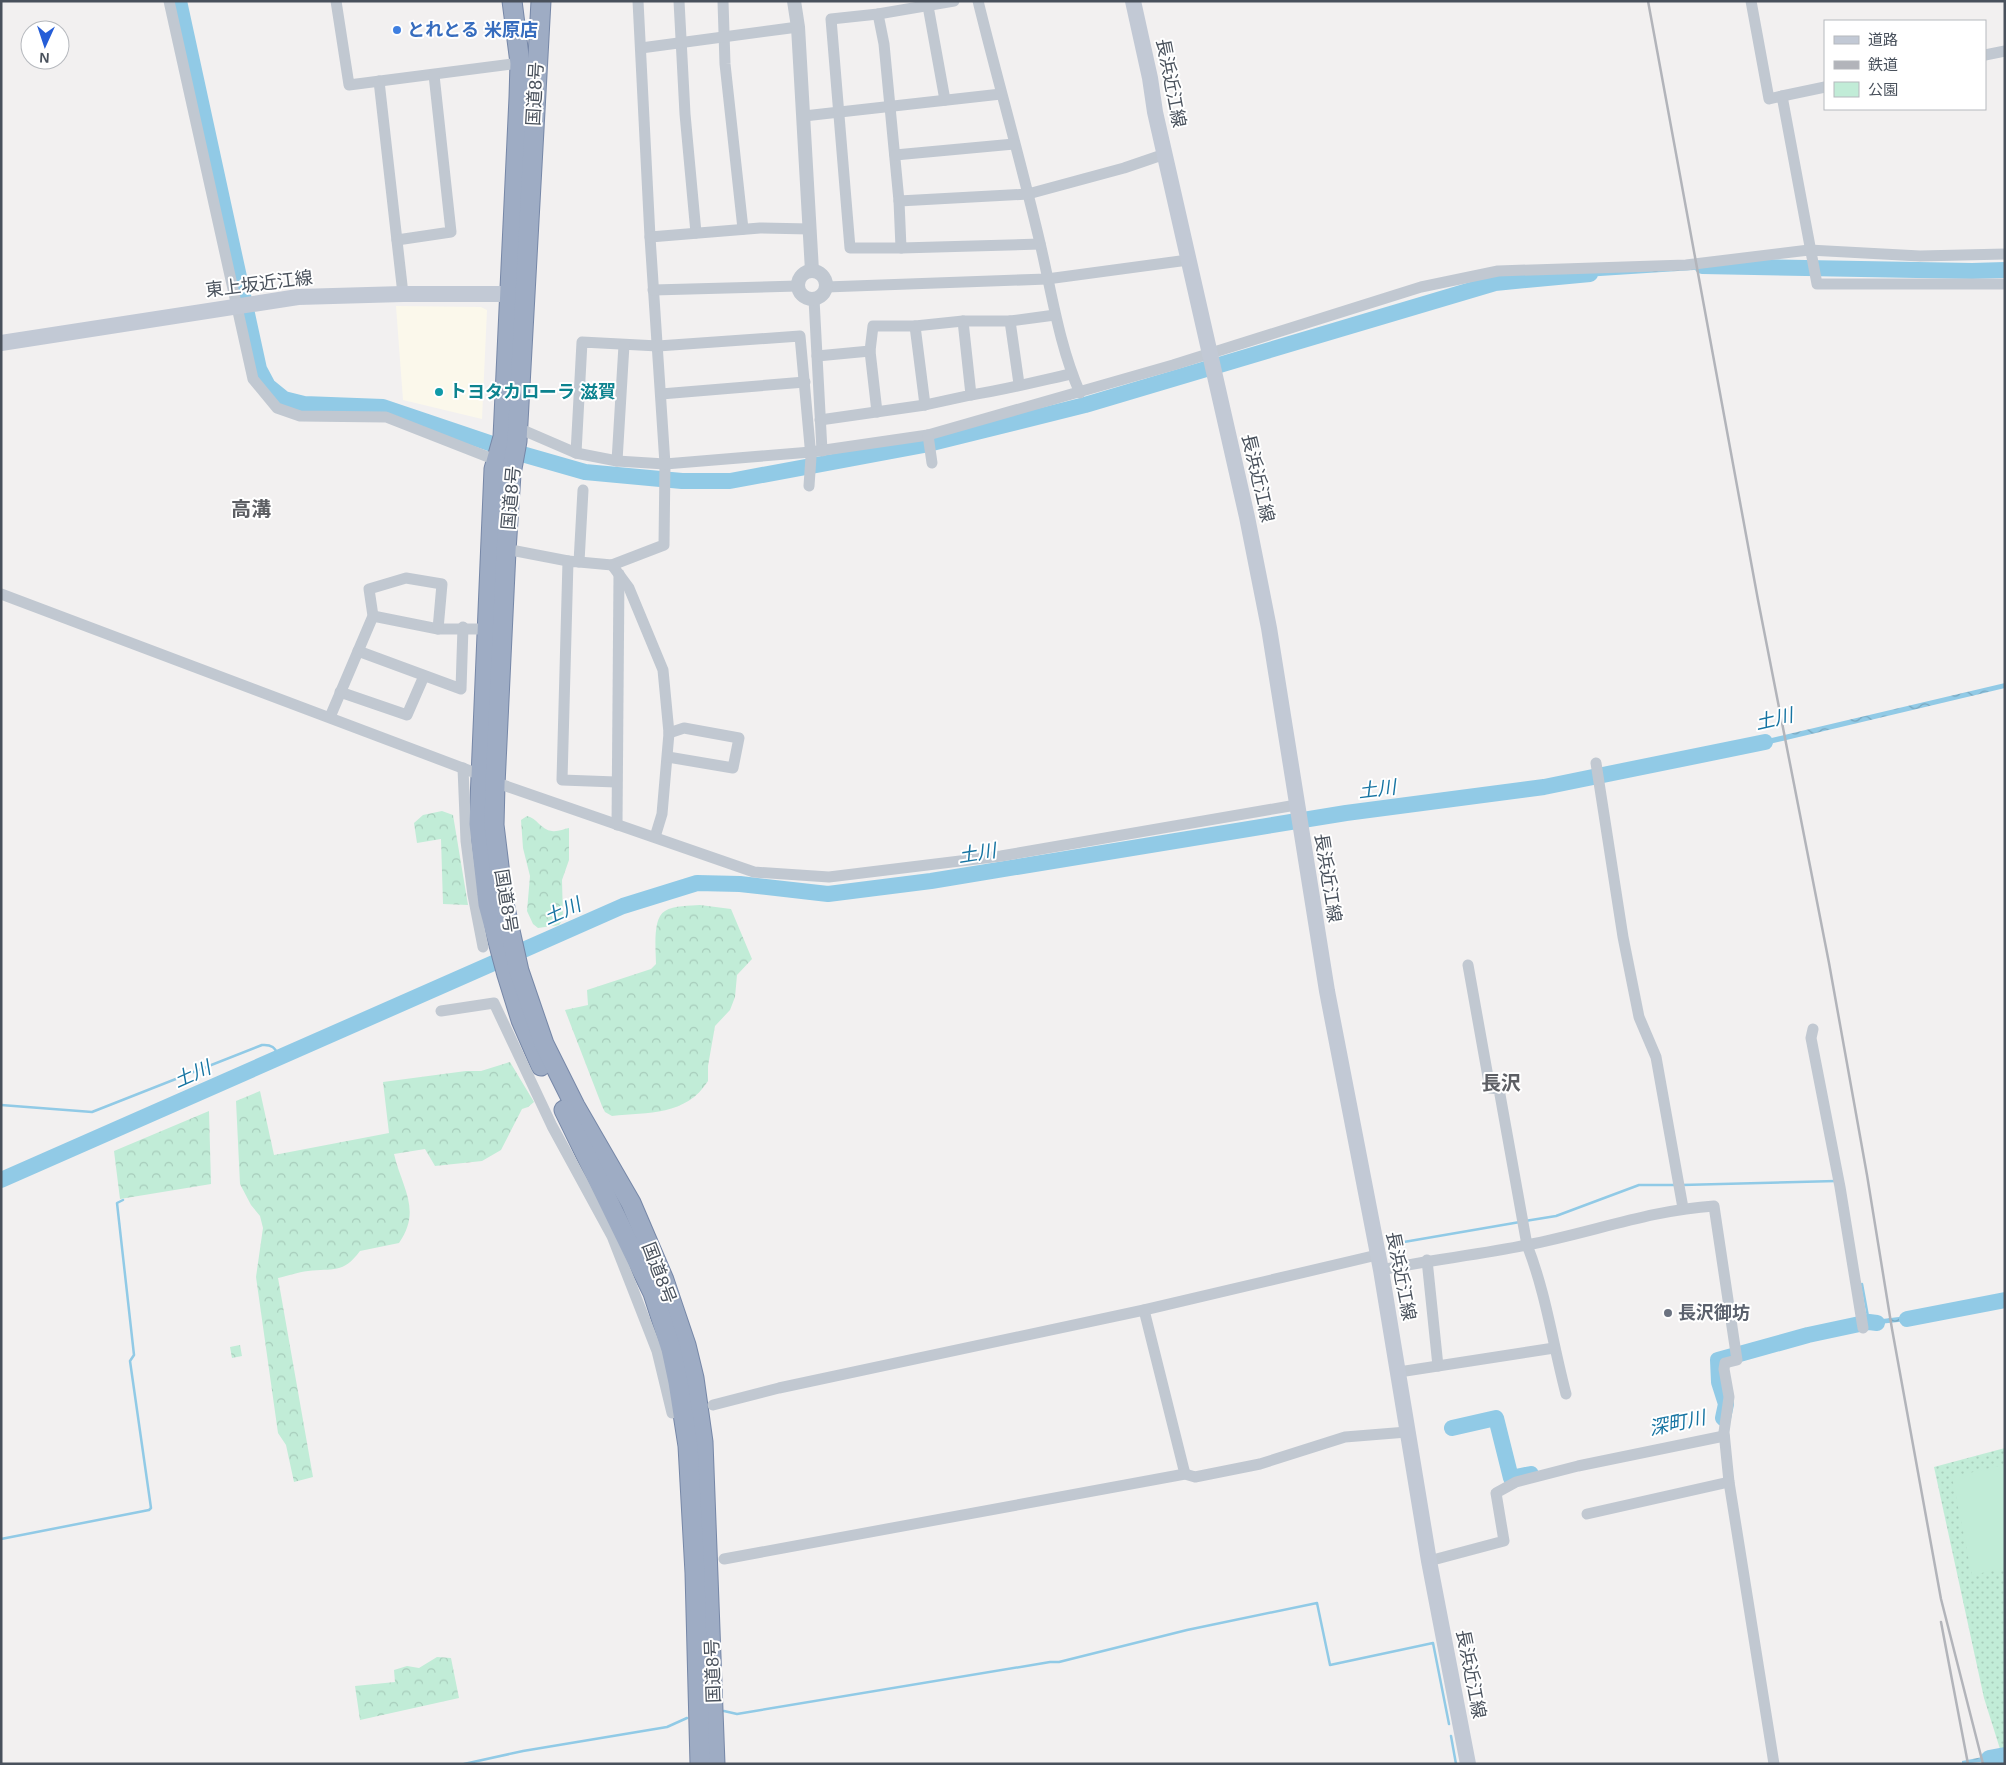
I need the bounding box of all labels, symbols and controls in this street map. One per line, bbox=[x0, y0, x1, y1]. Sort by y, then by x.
north arrow bbox=[20, 20, 70, 70]
place label: とれとる 米原店 bbox=[407, 20, 538, 40]
legend bbox=[1824, 20, 1986, 110]
marker: とれとる 米原店 bbox=[391, 24, 403, 36]
text: 道路 bbox=[1868, 31, 1898, 48]
street label: 長浜近江線 bbox=[1153, 37, 1189, 129]
text: N bbox=[39, 50, 50, 66]
text: 鉄道 bbox=[1868, 56, 1898, 73]
street label: 国道8号 bbox=[523, 62, 547, 126]
text: 公園 bbox=[1868, 81, 1898, 98]
street label: 東上坂近江線 bbox=[204, 267, 314, 301]
place label: トヨタカローラ 滋賀 bbox=[449, 382, 616, 402]
marker: トヨタカローラ 滋賀 bbox=[433, 386, 445, 398]
street label: 長浜近江線 bbox=[1238, 432, 1278, 524]
street label: 国道8号 bbox=[498, 465, 524, 531]
district label: 高溝 bbox=[231, 498, 271, 520]
water label: 土川 bbox=[1753, 704, 1797, 734]
water label: 土川 bbox=[1357, 776, 1399, 802]
street label: 長浜近江線 bbox=[1311, 832, 1345, 924]
water label: 土川 bbox=[957, 839, 999, 866]
street label: 国道8号 bbox=[491, 868, 521, 934]
water label: 土川 bbox=[540, 893, 585, 928]
water label: 土川 bbox=[170, 1056, 215, 1091]
district label: 長沢 bbox=[1481, 1072, 1521, 1094]
street label: 長浜近江線 bbox=[1383, 1230, 1419, 1322]
street label: 国道8号 bbox=[638, 1240, 680, 1306]
place label: 長沢御坊 bbox=[1678, 1303, 1750, 1323]
marker: 長沢御坊 bbox=[1662, 1307, 1674, 1319]
water label: 深町川 bbox=[1647, 1406, 1709, 1439]
street label: 長浜近江線 bbox=[1453, 1628, 1489, 1720]
street label: 国道8号 bbox=[702, 1639, 724, 1703]

